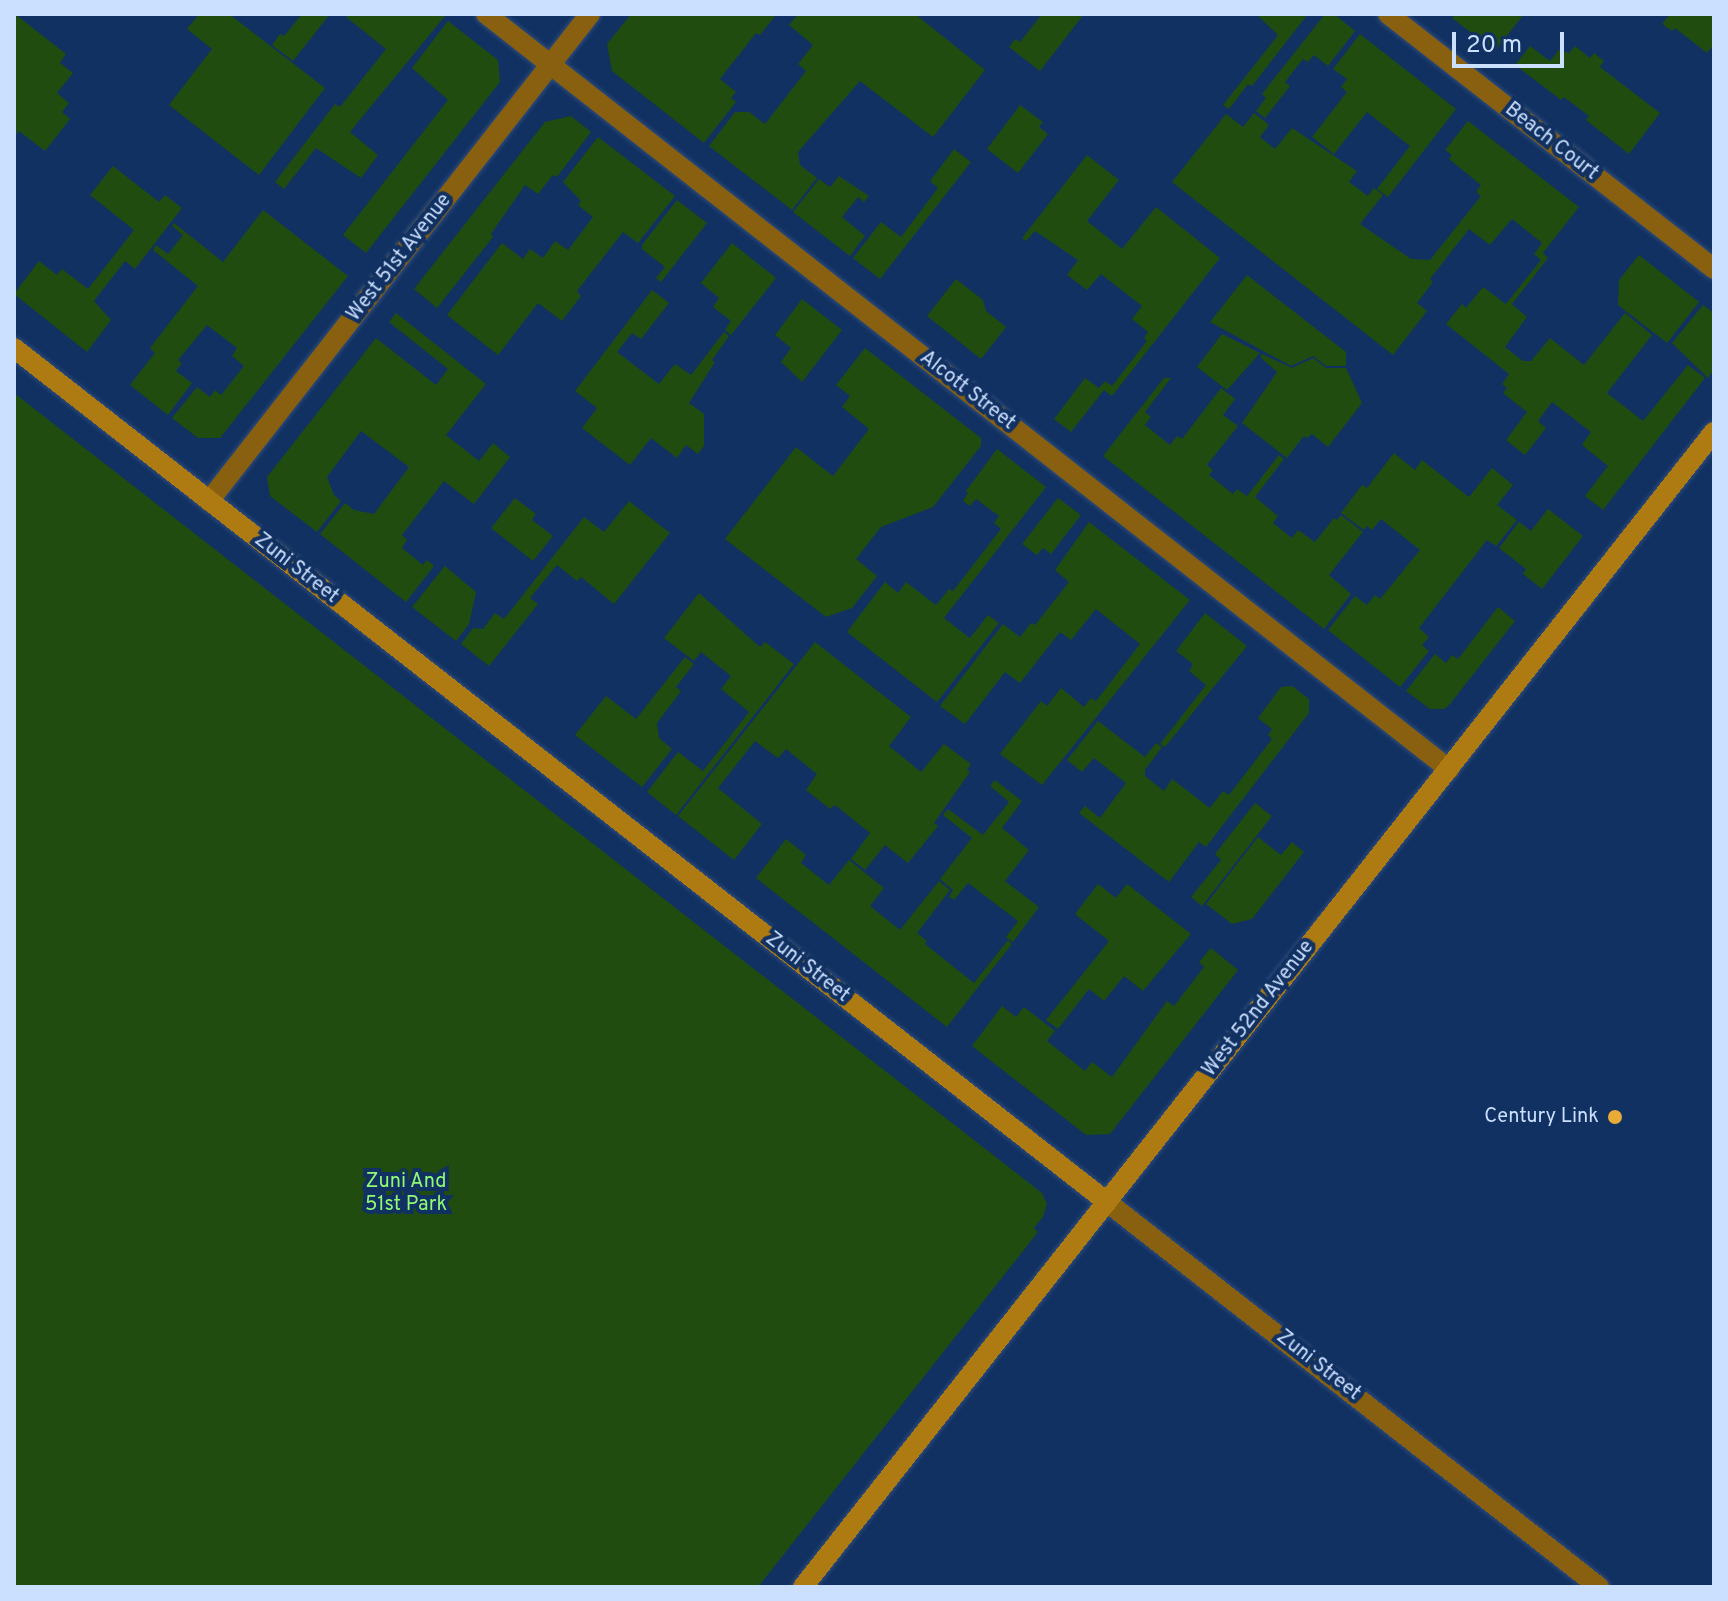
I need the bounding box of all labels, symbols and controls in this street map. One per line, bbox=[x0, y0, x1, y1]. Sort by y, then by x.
scale bar bbox=[1456, 16, 1568, 66]
text: 20 m bbox=[1466, 31, 1522, 61]
street label: Beach Court bbox=[1499, 98, 1603, 186]
street label: West 51st Avenue bbox=[342, 189, 458, 327]
street label: Alcott Street bbox=[914, 346, 1020, 436]
street label: Zuni Street bbox=[249, 529, 343, 609]
street label: Zuni Street bbox=[760, 928, 854, 1008]
street label: West 52nd Avenue bbox=[1198, 936, 1320, 1082]
place label: Century Link bbox=[1484, 1105, 1599, 1129]
marker: Century Link bbox=[1606, 1108, 1624, 1126]
park label: Zuni And 51st Park bbox=[365, 1171, 447, 1218]
street label: Zuni Street bbox=[1271, 1326, 1365, 1406]

